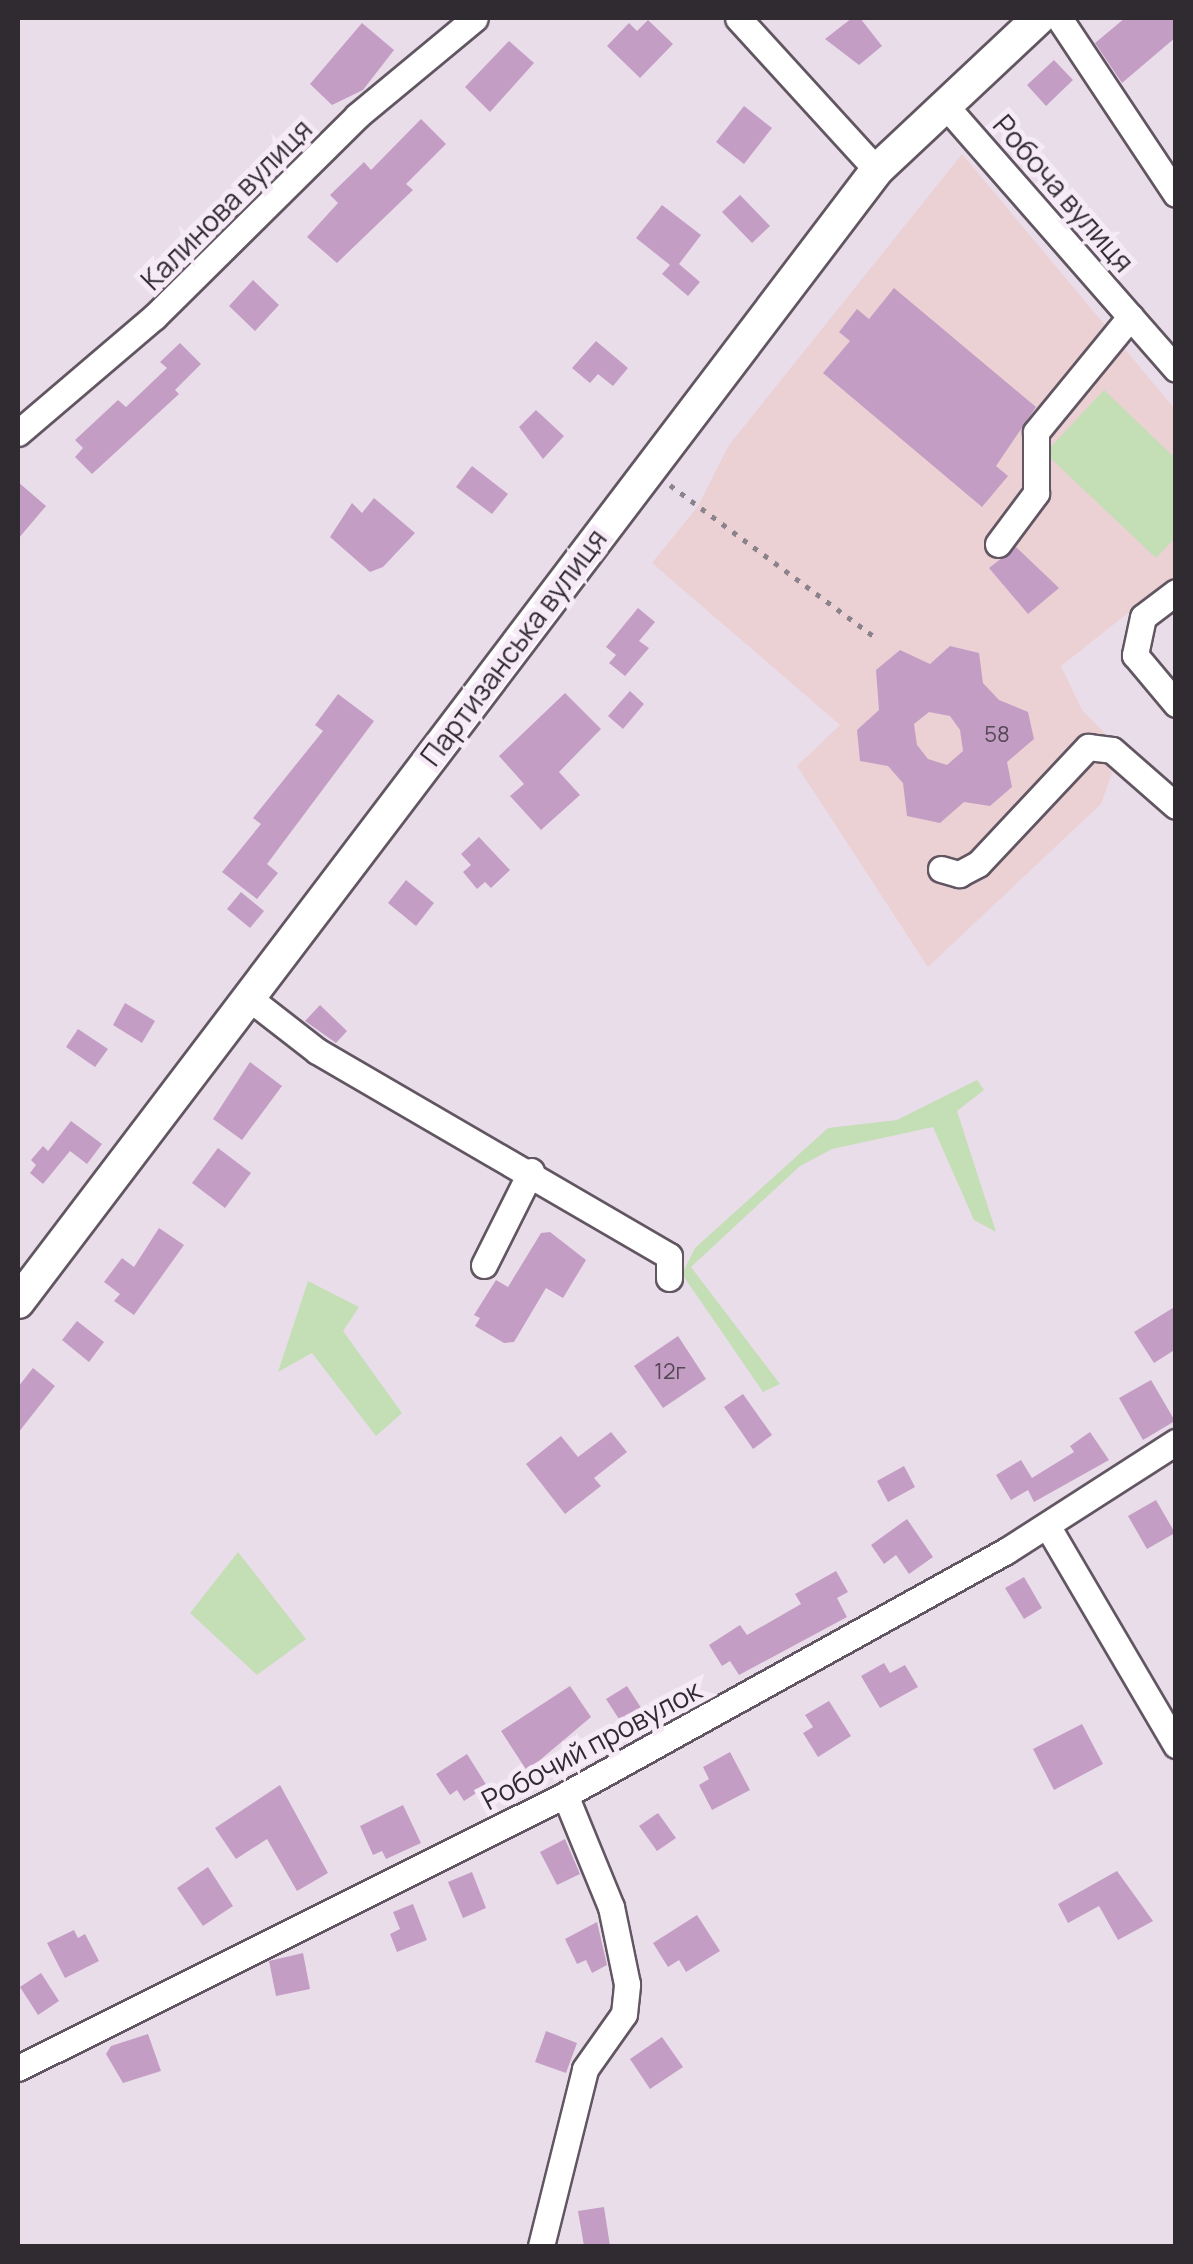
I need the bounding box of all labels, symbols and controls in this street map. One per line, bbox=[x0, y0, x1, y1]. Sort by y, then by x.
street label: Робоча вулиця bbox=[987, 108, 1141, 278]
street label: Калинова вулиця bbox=[134, 112, 318, 296]
street label: Партизанська вулиця bbox=[413, 522, 613, 772]
house number: 58 bbox=[984, 722, 1010, 748]
house number: 12г bbox=[654, 1359, 686, 1385]
street label: Робочий провулок bbox=[475, 1672, 707, 1816]

